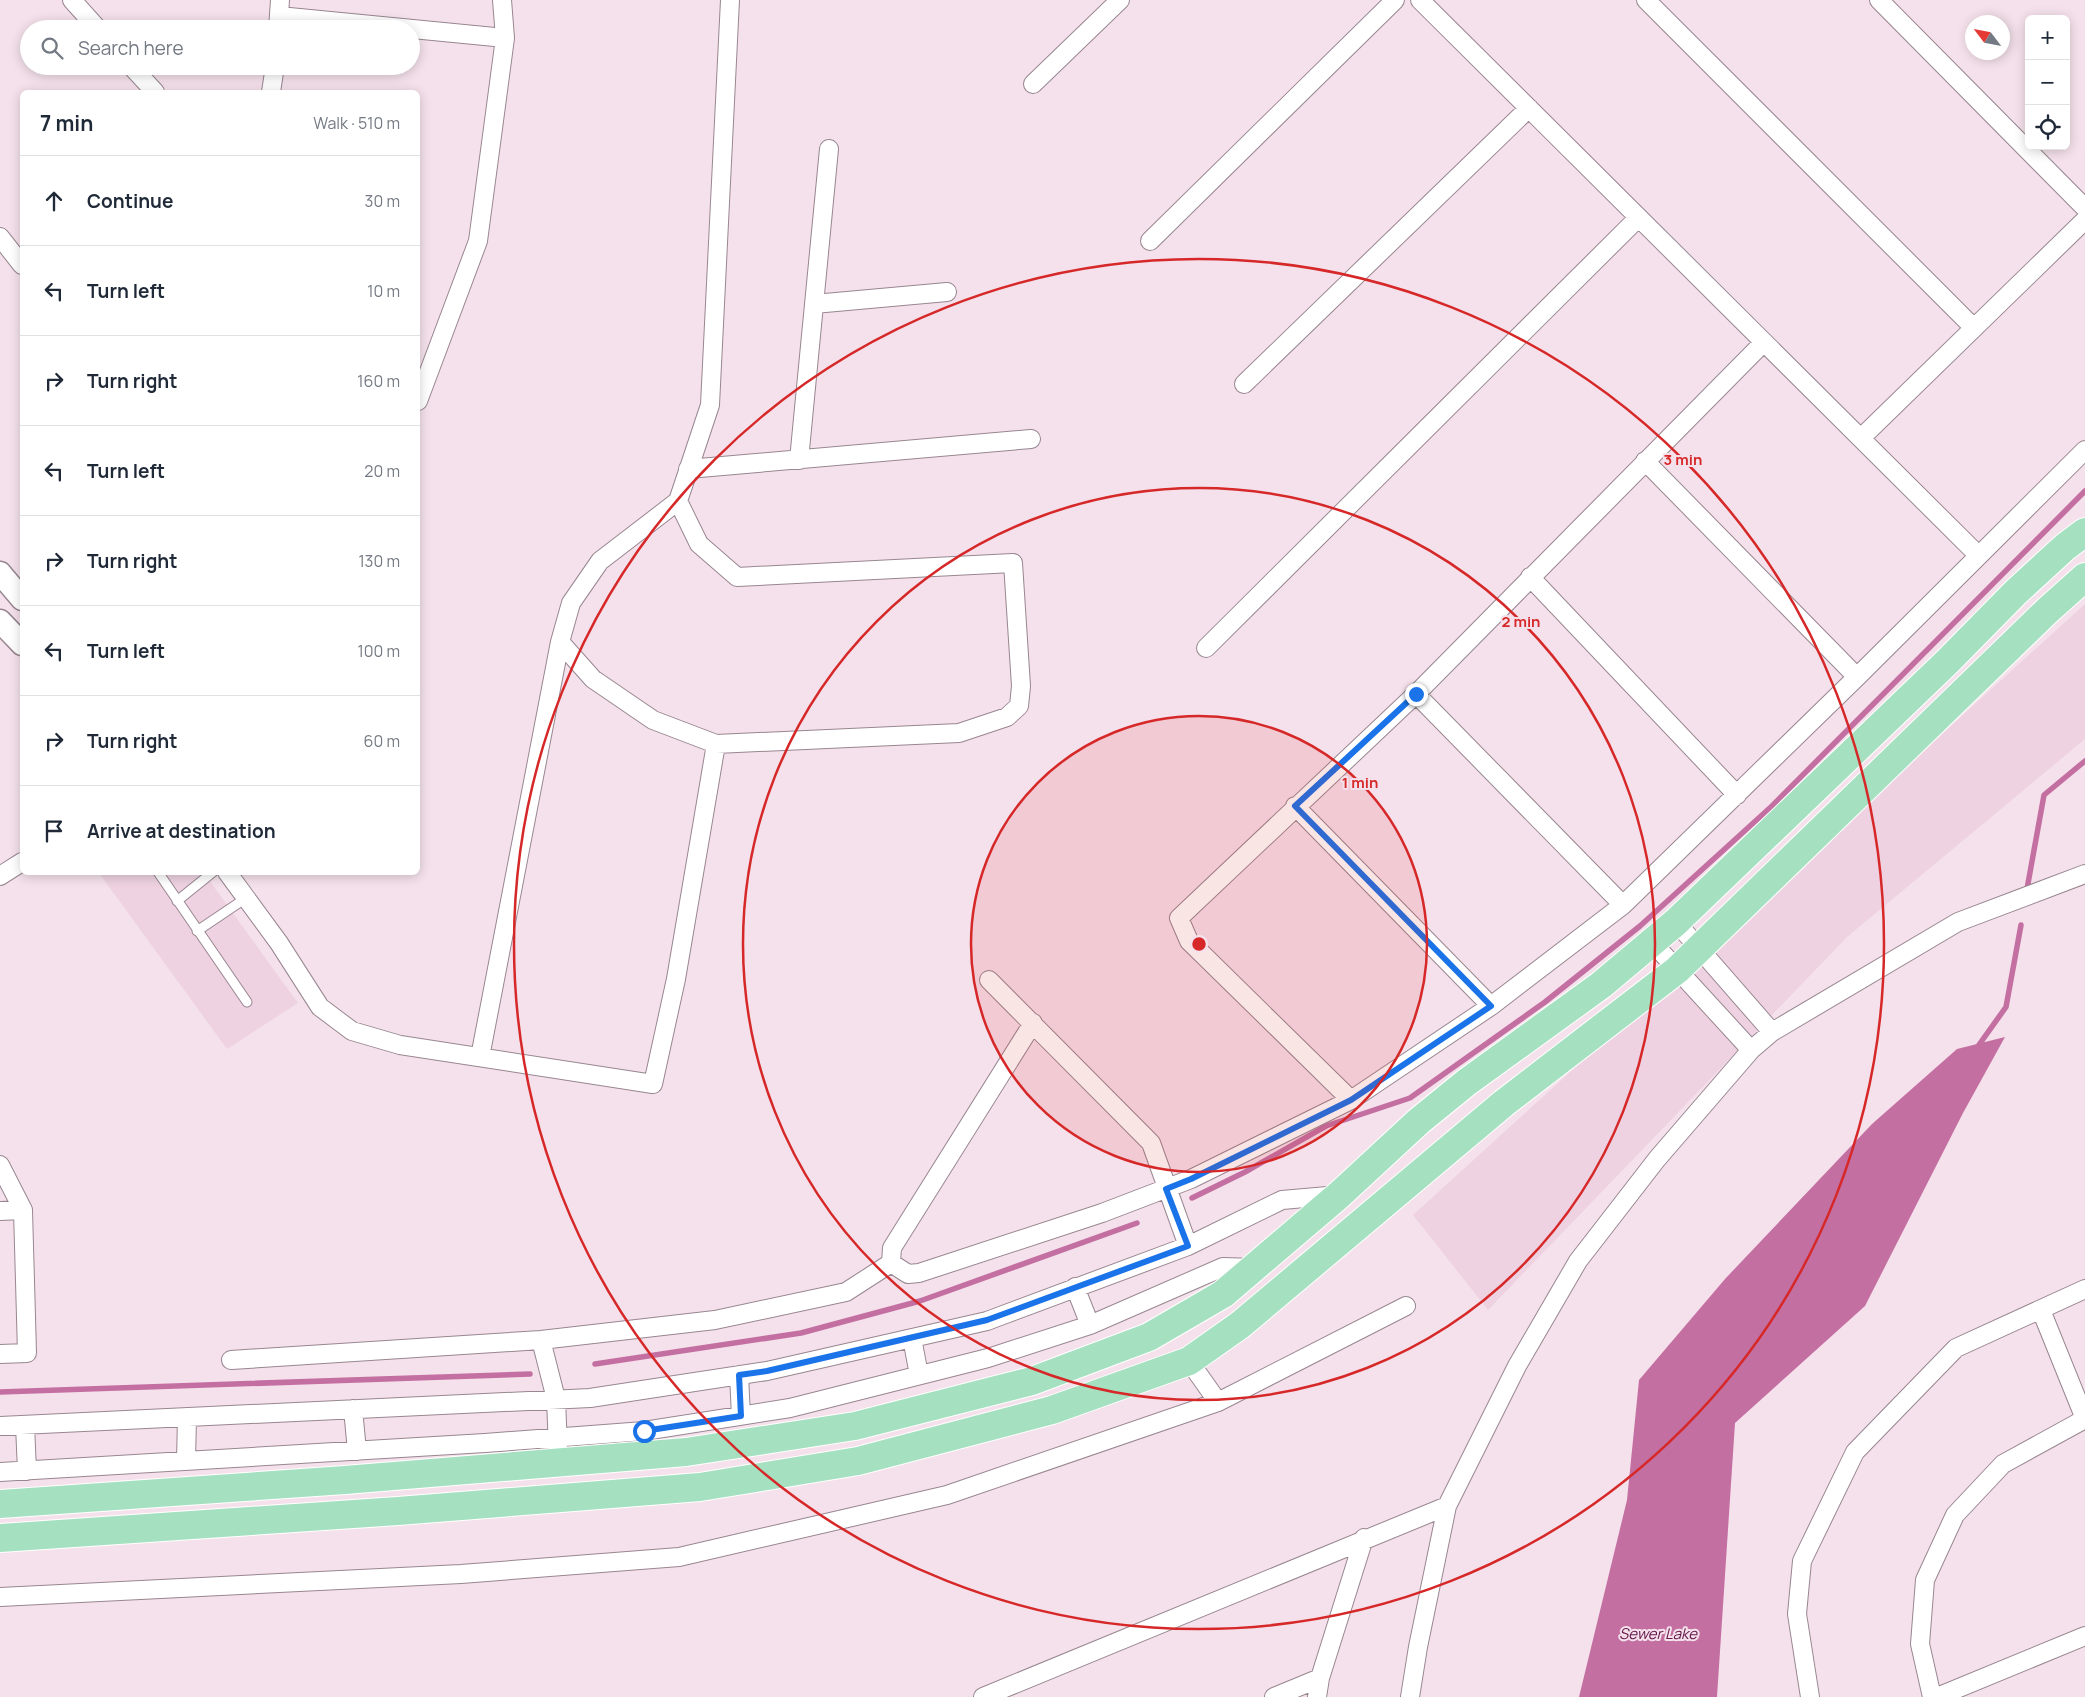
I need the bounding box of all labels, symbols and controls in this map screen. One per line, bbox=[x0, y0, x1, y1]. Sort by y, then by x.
north arrow bbox=[1965, 15, 2010, 60]
map controls bbox=[2025, 15, 2070, 150]
button: + bbox=[2025, 15, 2070, 60]
search box bbox=[20, 20, 420, 75]
icon: search bbox=[38, 34, 66, 62]
text: Search here bbox=[78, 35, 184, 61]
button: − bbox=[2025, 60, 2070, 105]
button: locate bbox=[2025, 105, 2070, 150]
text: 7 min bbox=[40, 109, 93, 137]
text: Walk · 510 m bbox=[313, 112, 400, 134]
icon: ahead bbox=[40, 187, 68, 215]
text: Continue bbox=[87, 188, 173, 214]
text: 30 m bbox=[365, 190, 400, 212]
icon: left bbox=[40, 277, 68, 305]
text: Turn left bbox=[87, 278, 165, 304]
text: 10 m bbox=[367, 280, 400, 302]
icon: right bbox=[40, 367, 68, 395]
text: Turn right bbox=[87, 368, 177, 394]
text: 160 m bbox=[357, 370, 400, 392]
text: 3 min bbox=[1664, 449, 1702, 470]
icon: left bbox=[40, 457, 68, 485]
text: Turn left bbox=[87, 458, 165, 484]
text: 20 m bbox=[364, 460, 400, 482]
icon: right bbox=[40, 547, 68, 575]
text: Turn right bbox=[87, 548, 177, 574]
text: 130 m bbox=[358, 550, 400, 572]
text: 2 min bbox=[1501, 611, 1541, 632]
icon: left bbox=[40, 637, 68, 665]
text: Turn left bbox=[87, 638, 165, 664]
text: 100 m bbox=[357, 640, 400, 662]
route end bbox=[1405, 683, 1428, 706]
icon: right bbox=[40, 727, 68, 755]
text: Turn right bbox=[87, 728, 177, 754]
text: 60 m bbox=[364, 730, 400, 752]
text: 1 min bbox=[1342, 772, 1378, 793]
icon: arrive bbox=[40, 817, 68, 845]
text: Arrive at destination bbox=[87, 818, 276, 844]
centre of rings bbox=[1190, 935, 1208, 953]
route start bbox=[633, 1420, 656, 1443]
water label: Sewer Lake bbox=[1619, 1623, 1698, 1644]

